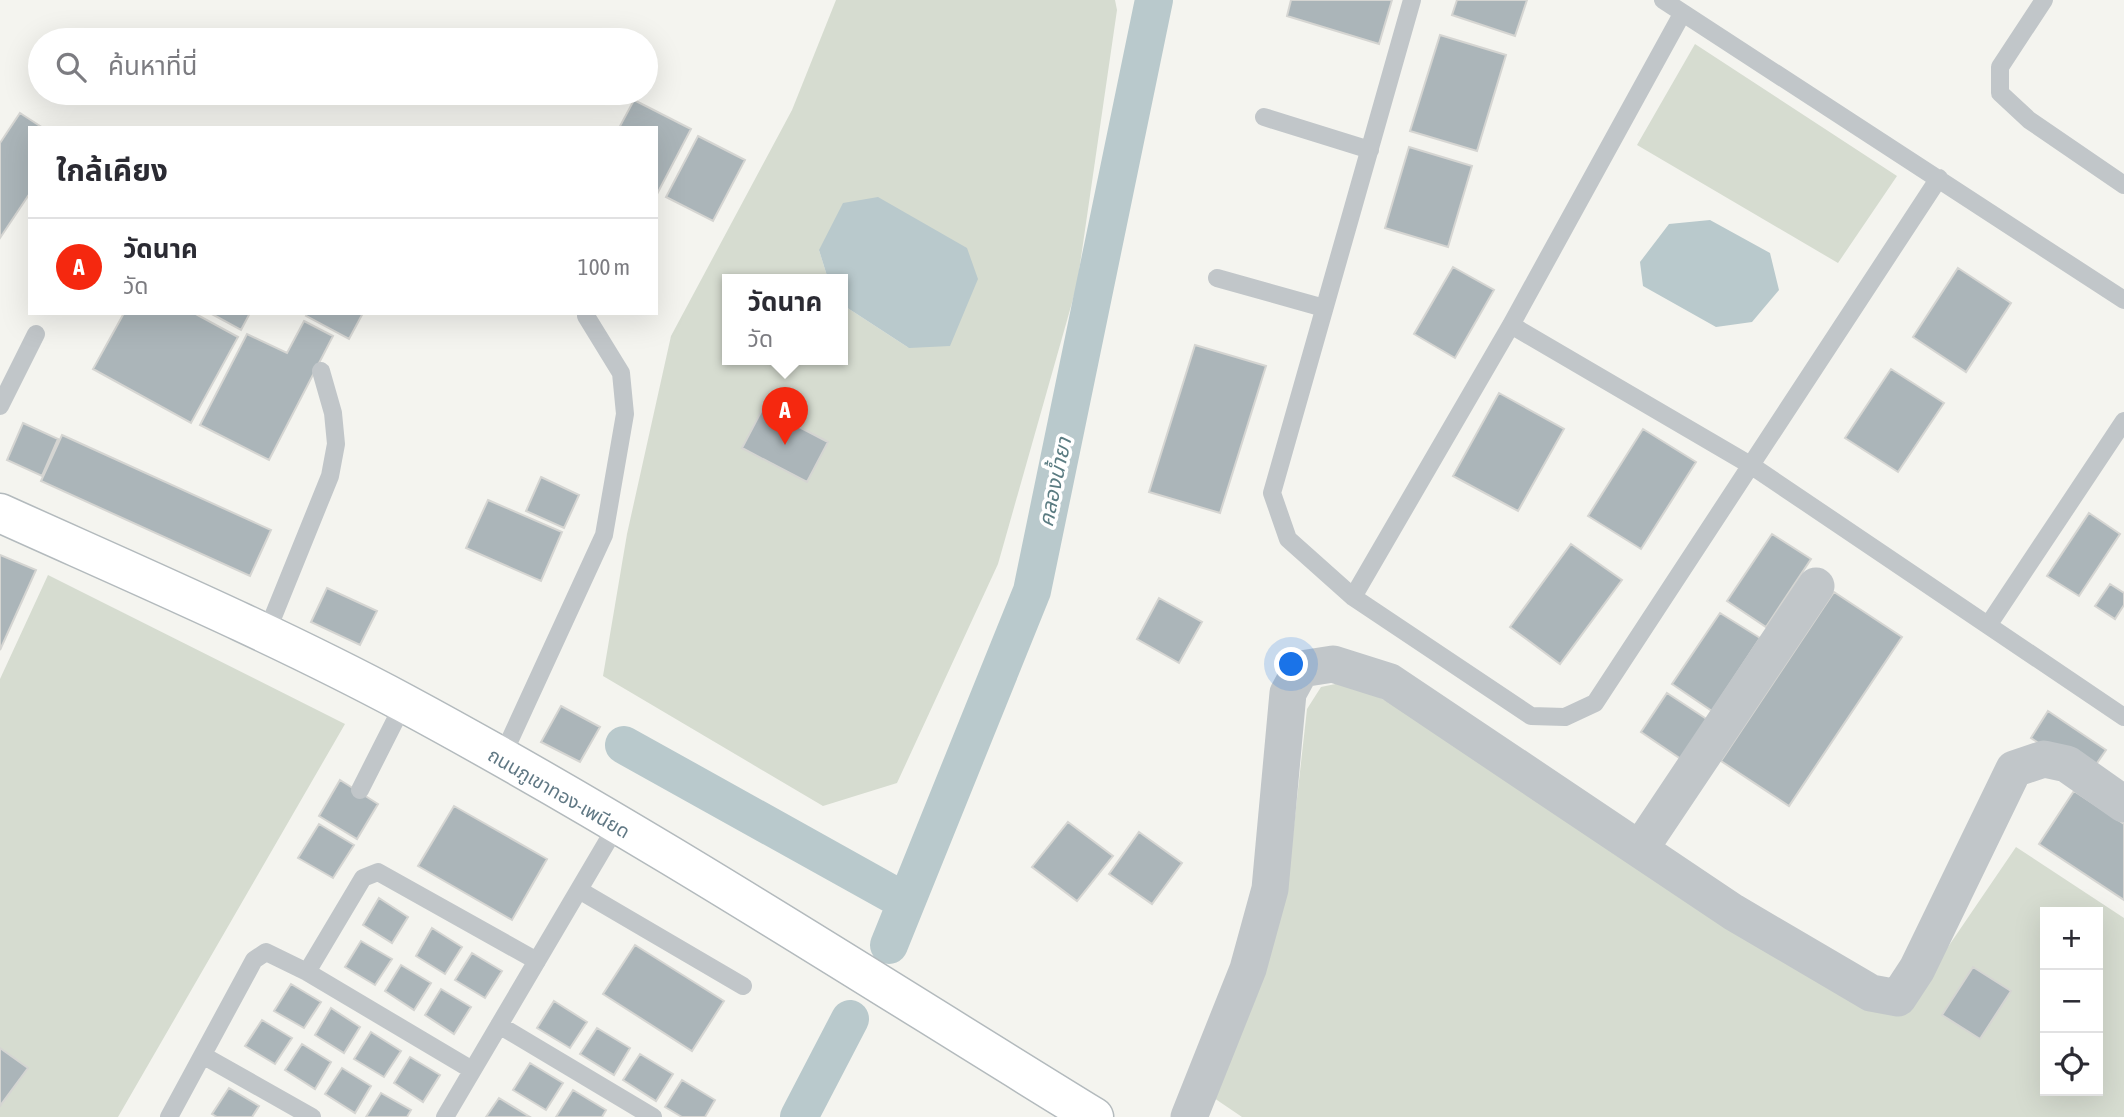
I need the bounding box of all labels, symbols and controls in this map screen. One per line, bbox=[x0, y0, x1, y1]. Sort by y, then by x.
search box bbox=[28, 28, 658, 105]
icon: search bbox=[52, 48, 90, 86]
text: ค้นหาที่นี่ bbox=[108, 51, 198, 81]
text: ใกล้เคียง bbox=[56, 153, 168, 187]
text: วัดนาค bbox=[123, 234, 198, 264]
text: A bbox=[73, 254, 85, 280]
text: 100 m bbox=[578, 254, 630, 280]
text: วัด bbox=[123, 273, 148, 299]
popup bbox=[722, 274, 848, 365]
text: วัดนาค bbox=[748, 287, 822, 317]
text: วัด bbox=[748, 326, 773, 352]
pin: A bbox=[762, 387, 808, 445]
water label: คลองน้ำยา bbox=[1031, 433, 1075, 529]
your location bbox=[1274, 647, 1308, 681]
street label: ถนนภูเขาทอง-เพนียด bbox=[483, 743, 634, 844]
map controls bbox=[2040, 907, 2103, 1096]
button: + bbox=[2040, 907, 2103, 970]
button: − bbox=[2040, 970, 2103, 1033]
button: locate bbox=[2040, 1033, 2103, 1096]

